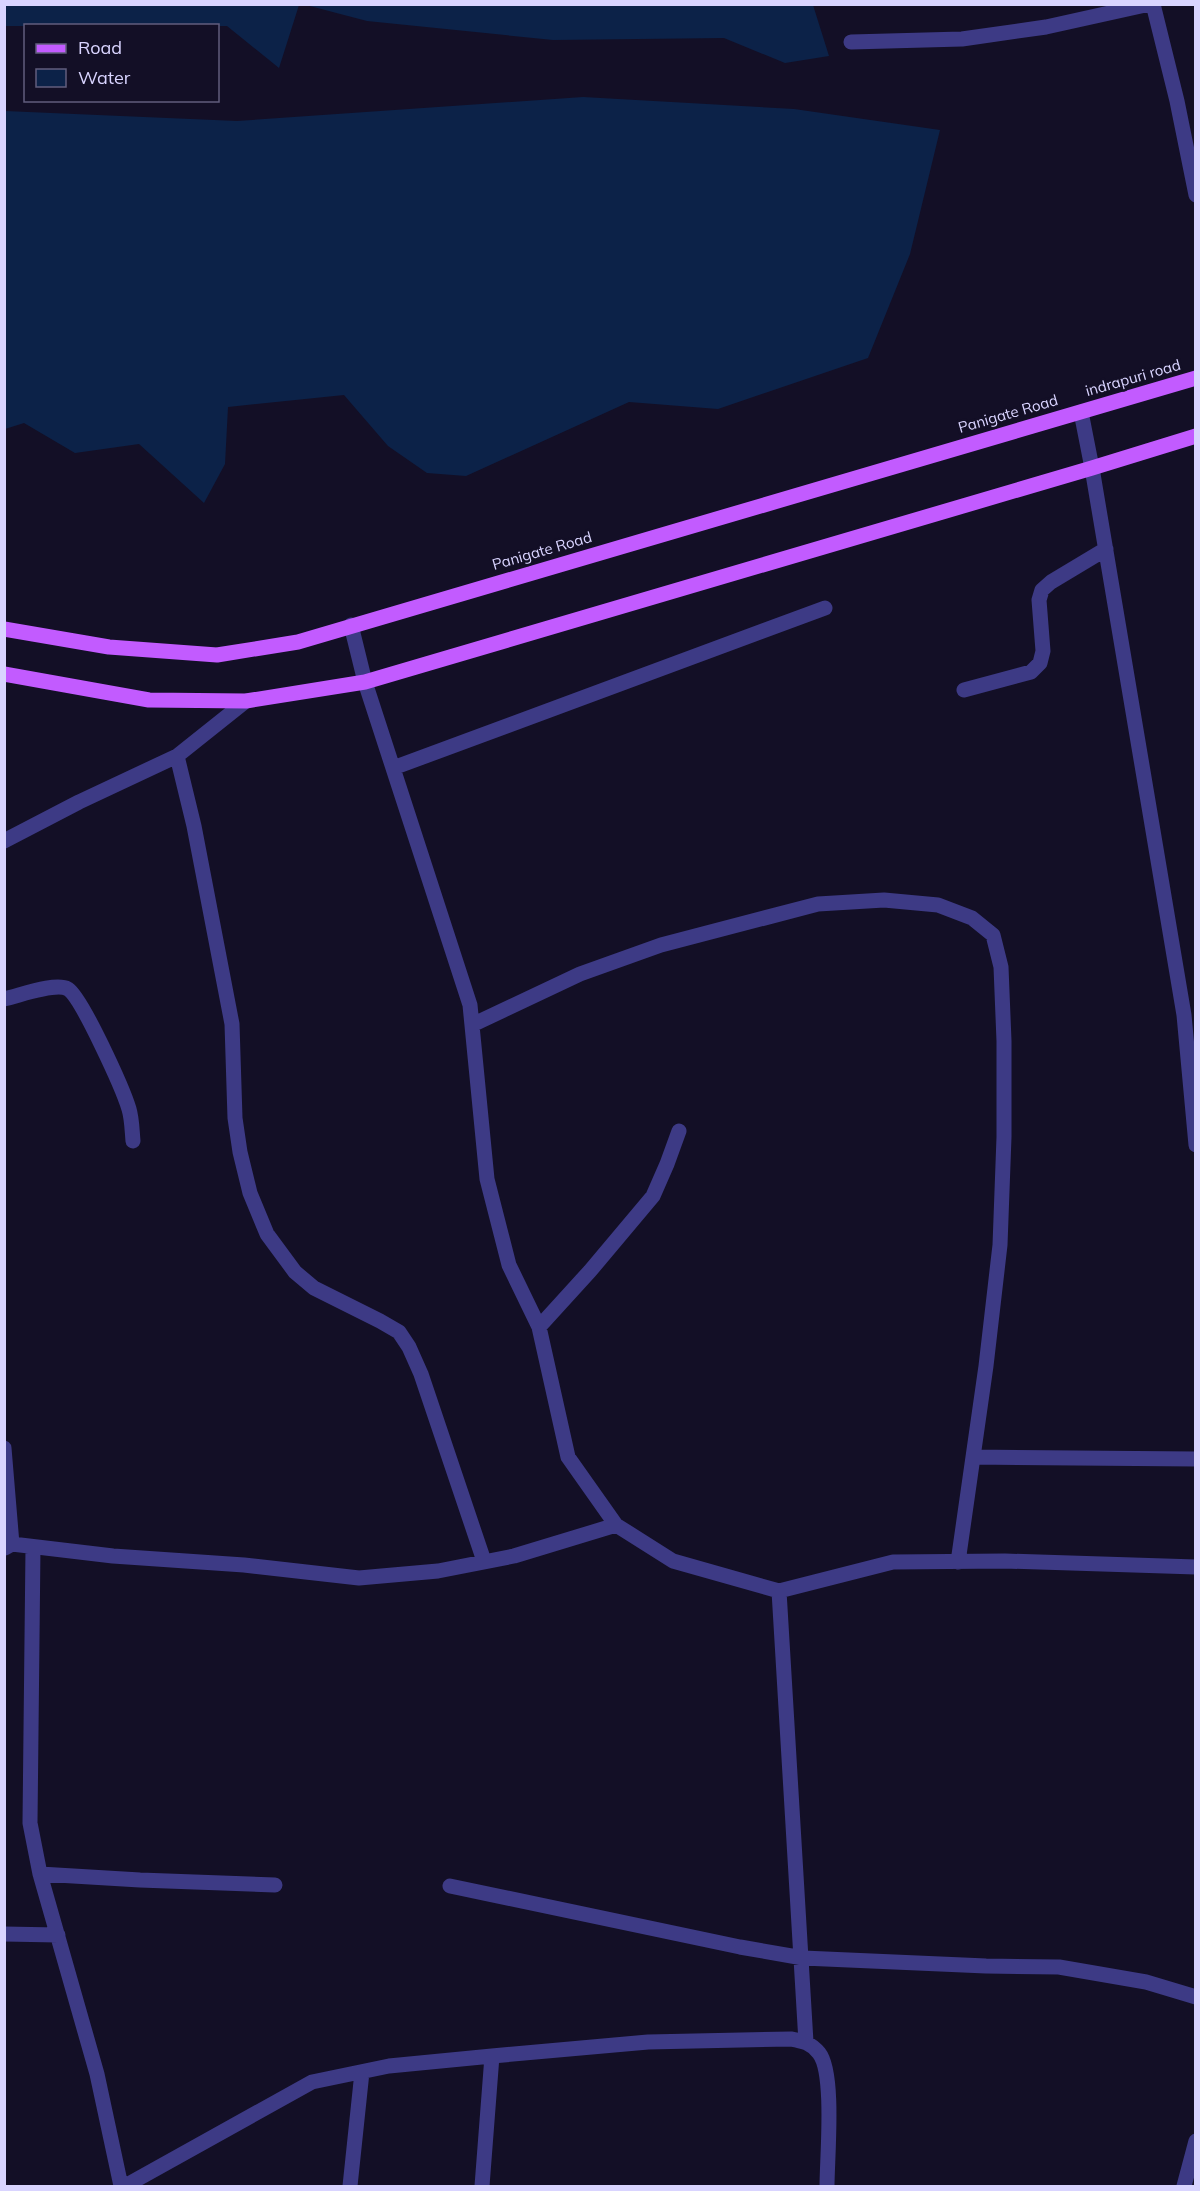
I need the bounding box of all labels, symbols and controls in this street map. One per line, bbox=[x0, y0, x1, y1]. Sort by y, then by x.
legend bbox=[24, 24, 219, 102]
text: Road bbox=[78, 36, 122, 59]
text: Water bbox=[78, 66, 131, 89]
street label: indrapuri road bbox=[1083, 355, 1183, 400]
street label: Panigate Road bbox=[956, 390, 1060, 437]
street label: Panigate Road bbox=[490, 527, 594, 574]

